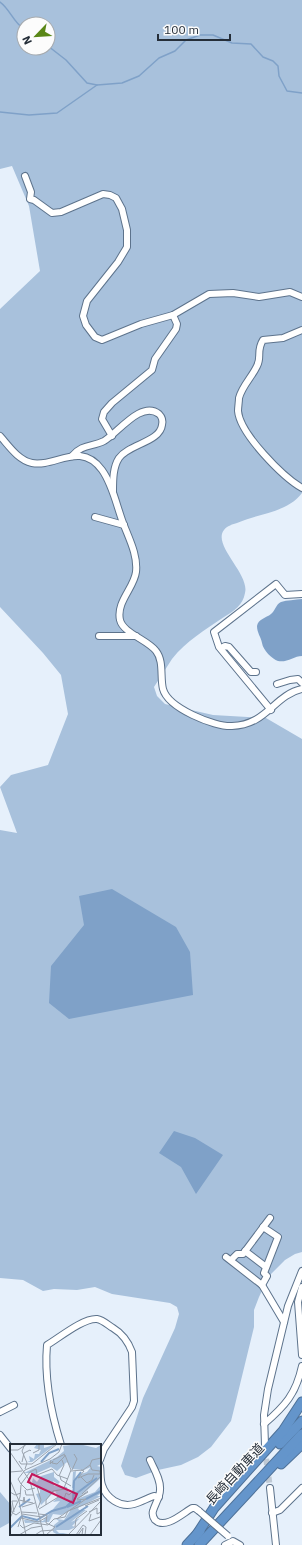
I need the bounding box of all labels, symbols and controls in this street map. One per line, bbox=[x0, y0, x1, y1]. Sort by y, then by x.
north arrow bbox=[16, 16, 56, 56]
scale bar bbox=[158, 16, 230, 42]
text: 100 m bbox=[164, 22, 199, 37]
text: N bbox=[19, 34, 35, 47]
street label: 長崎自動車道 bbox=[202, 1440, 268, 1508]
inset map bbox=[10, 1444, 101, 1535]

